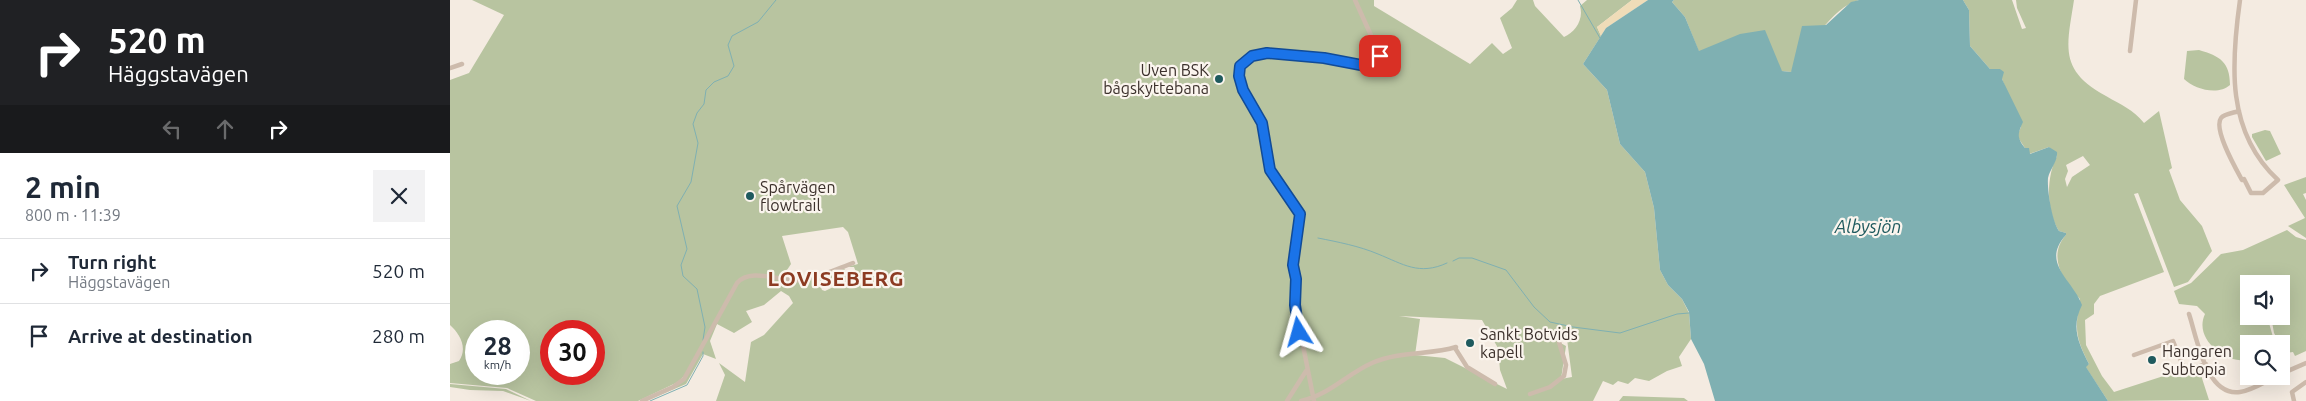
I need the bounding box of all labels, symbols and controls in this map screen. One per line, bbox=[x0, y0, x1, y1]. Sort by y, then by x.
icon: right bbox=[25, 20, 90, 85]
text: 520 m bbox=[108, 20, 206, 60]
pin bbox=[1359, 35, 1401, 77]
icon: arrive bbox=[1366, 42, 1394, 70]
text: Häggstavägen bbox=[108, 61, 249, 86]
place label: Uven BSK bågskyttebana bbox=[1103, 61, 1209, 97]
marker: Uven BSK bågskyttebana bbox=[1213, 73, 1225, 85]
icon: left bbox=[158, 115, 186, 143]
icon: ahead bbox=[211, 115, 239, 143]
icon: right bbox=[264, 115, 292, 143]
text: 2 min bbox=[25, 170, 101, 204]
button: close bbox=[373, 170, 425, 222]
place label: Spårvägen flowtrail bbox=[760, 178, 836, 214]
marker: Spårvägen flowtrail bbox=[744, 190, 756, 202]
text: 800 m · 11:39 bbox=[25, 206, 121, 224]
water label: Albysjön bbox=[1834, 216, 1901, 236]
text: Turn right bbox=[68, 251, 156, 273]
icon: right bbox=[25, 257, 53, 285]
text: 520 m bbox=[372, 260, 425, 282]
district label: LOVISEBERG bbox=[768, 266, 905, 290]
text: Häggstavägen bbox=[68, 273, 170, 291]
map controls bbox=[2240, 275, 2290, 385]
button: sound bbox=[2240, 275, 2290, 325]
position arrow bbox=[1272, 305, 1324, 357]
speed limit sign: 30 bbox=[540, 320, 605, 385]
icon: arrive bbox=[25, 322, 53, 350]
text: Arrive at destination bbox=[68, 325, 253, 347]
text: 280 m bbox=[372, 325, 425, 347]
place label: Sankt Botvids kapell bbox=[1480, 325, 1578, 361]
text: 28 bbox=[483, 332, 512, 360]
button: search bbox=[2240, 335, 2290, 385]
marker: Sankt Botvids kapell bbox=[1464, 337, 1476, 349]
place label: Hangaren Subtopia bbox=[2162, 342, 2232, 378]
marker: Hangaren Subtopia bbox=[2146, 354, 2158, 366]
text: km/h bbox=[484, 358, 511, 371]

